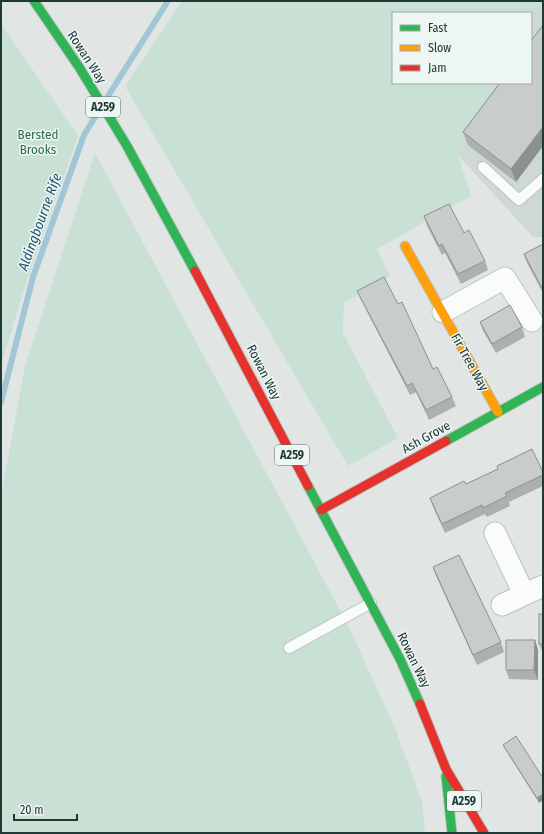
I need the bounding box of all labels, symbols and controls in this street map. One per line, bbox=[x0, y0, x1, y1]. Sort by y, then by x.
legend bbox=[392, 12, 532, 84]
text: Fast bbox=[428, 21, 447, 35]
street label: Rowan Way bbox=[64, 28, 110, 86]
text: Slow bbox=[428, 41, 451, 55]
text: Jam bbox=[428, 61, 446, 75]
road number: A259 bbox=[86, 97, 120, 117]
park label: Bersted Brooks bbox=[18, 127, 58, 157]
water label: Aldingbourne Rife bbox=[14, 171, 66, 274]
street label: Fir Tree Way bbox=[448, 331, 492, 393]
street label: Rowan Way bbox=[244, 342, 284, 402]
street label: Ash Grove bbox=[399, 418, 453, 456]
road number: A259 bbox=[275, 445, 309, 465]
street label: Rowan Way bbox=[394, 630, 434, 690]
road number: A259 bbox=[447, 791, 481, 811]
scale bar bbox=[14, 796, 77, 822]
text: 20 m bbox=[20, 803, 44, 817]

